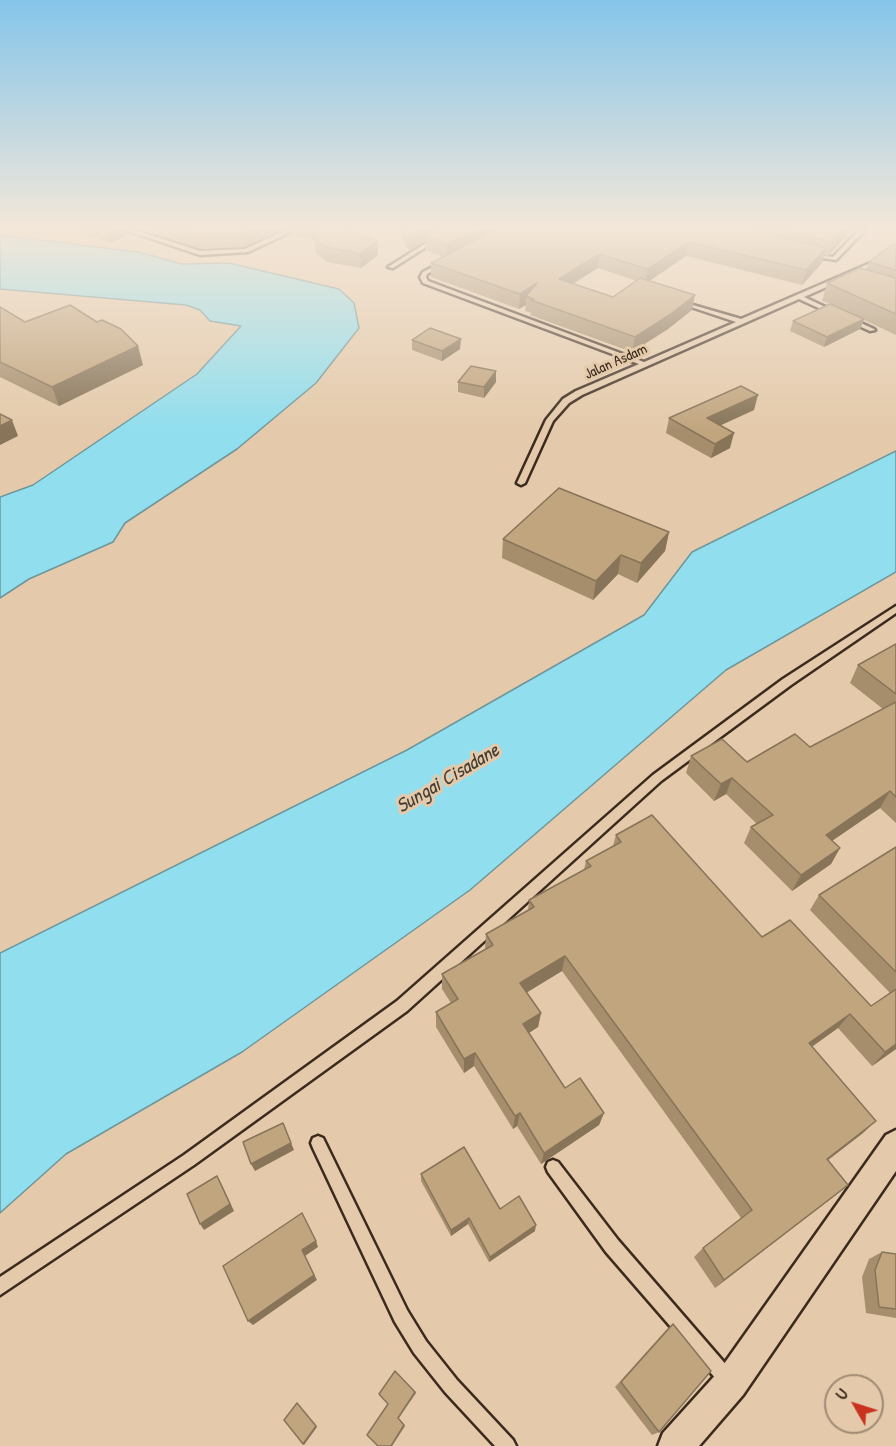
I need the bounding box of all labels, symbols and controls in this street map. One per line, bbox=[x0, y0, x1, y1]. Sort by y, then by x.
street label: Jalan Asdam bbox=[582, 340, 650, 384]
water label: Sungai Cisadane bbox=[392, 739, 504, 819]
north arrow bbox=[824, 1374, 884, 1434]
text: U bbox=[830, 1384, 853, 1404]

